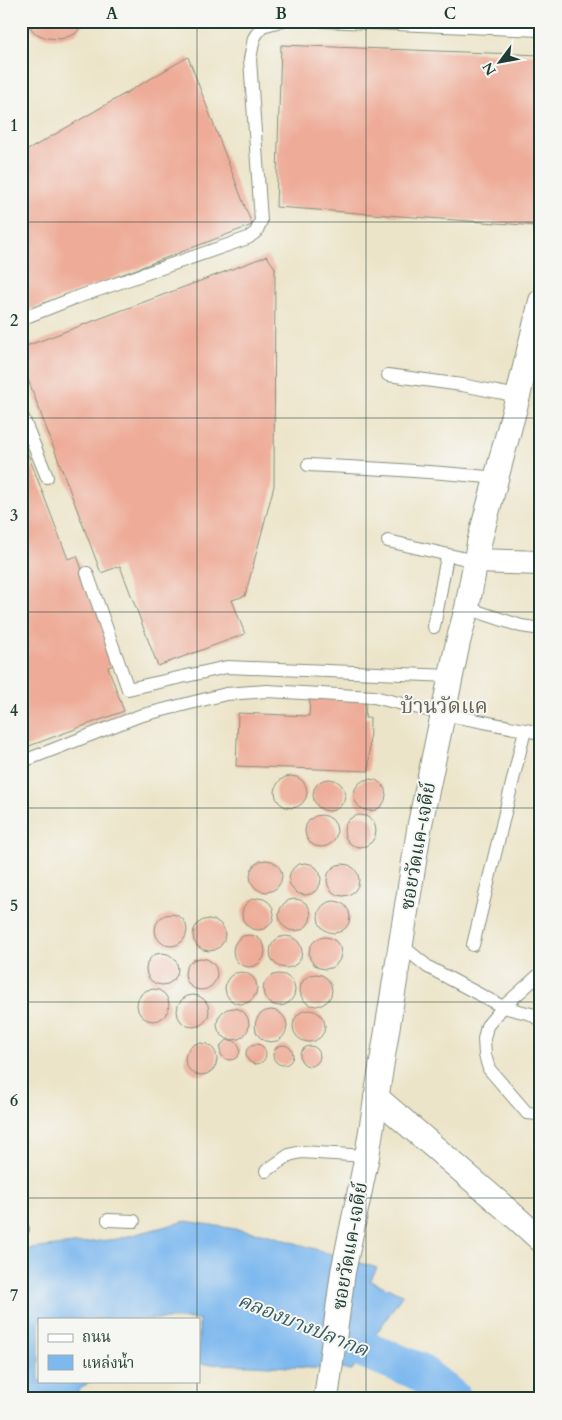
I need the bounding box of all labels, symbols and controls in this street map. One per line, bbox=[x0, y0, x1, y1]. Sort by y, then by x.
text: A bbox=[106, 3, 118, 25]
text: B bbox=[275, 3, 287, 25]
text: C bbox=[444, 3, 456, 25]
north arrow bbox=[474, 38, 524, 88]
text: N bbox=[478, 58, 501, 79]
text: 1 bbox=[10, 115, 18, 137]
text: 2 bbox=[10, 310, 18, 332]
text: 3 bbox=[10, 505, 18, 527]
district label: บ้านวัดแค bbox=[400, 692, 488, 721]
text: 4 bbox=[10, 700, 18, 722]
street label: ซอยวัดแค-เจดีย์ bbox=[394, 780, 442, 912]
text: 5 bbox=[10, 895, 18, 917]
text: 6 bbox=[10, 1090, 18, 1112]
street label: ซอยวัดแค-เจดีย์ bbox=[326, 1180, 374, 1312]
text: 7 bbox=[10, 1285, 18, 1307]
water label: คลองบางปลากด bbox=[234, 1287, 373, 1364]
legend bbox=[38, 1318, 200, 1382]
text: ถนน bbox=[82, 1327, 111, 1347]
text: แหล่งน้ำ bbox=[82, 1352, 134, 1373]

